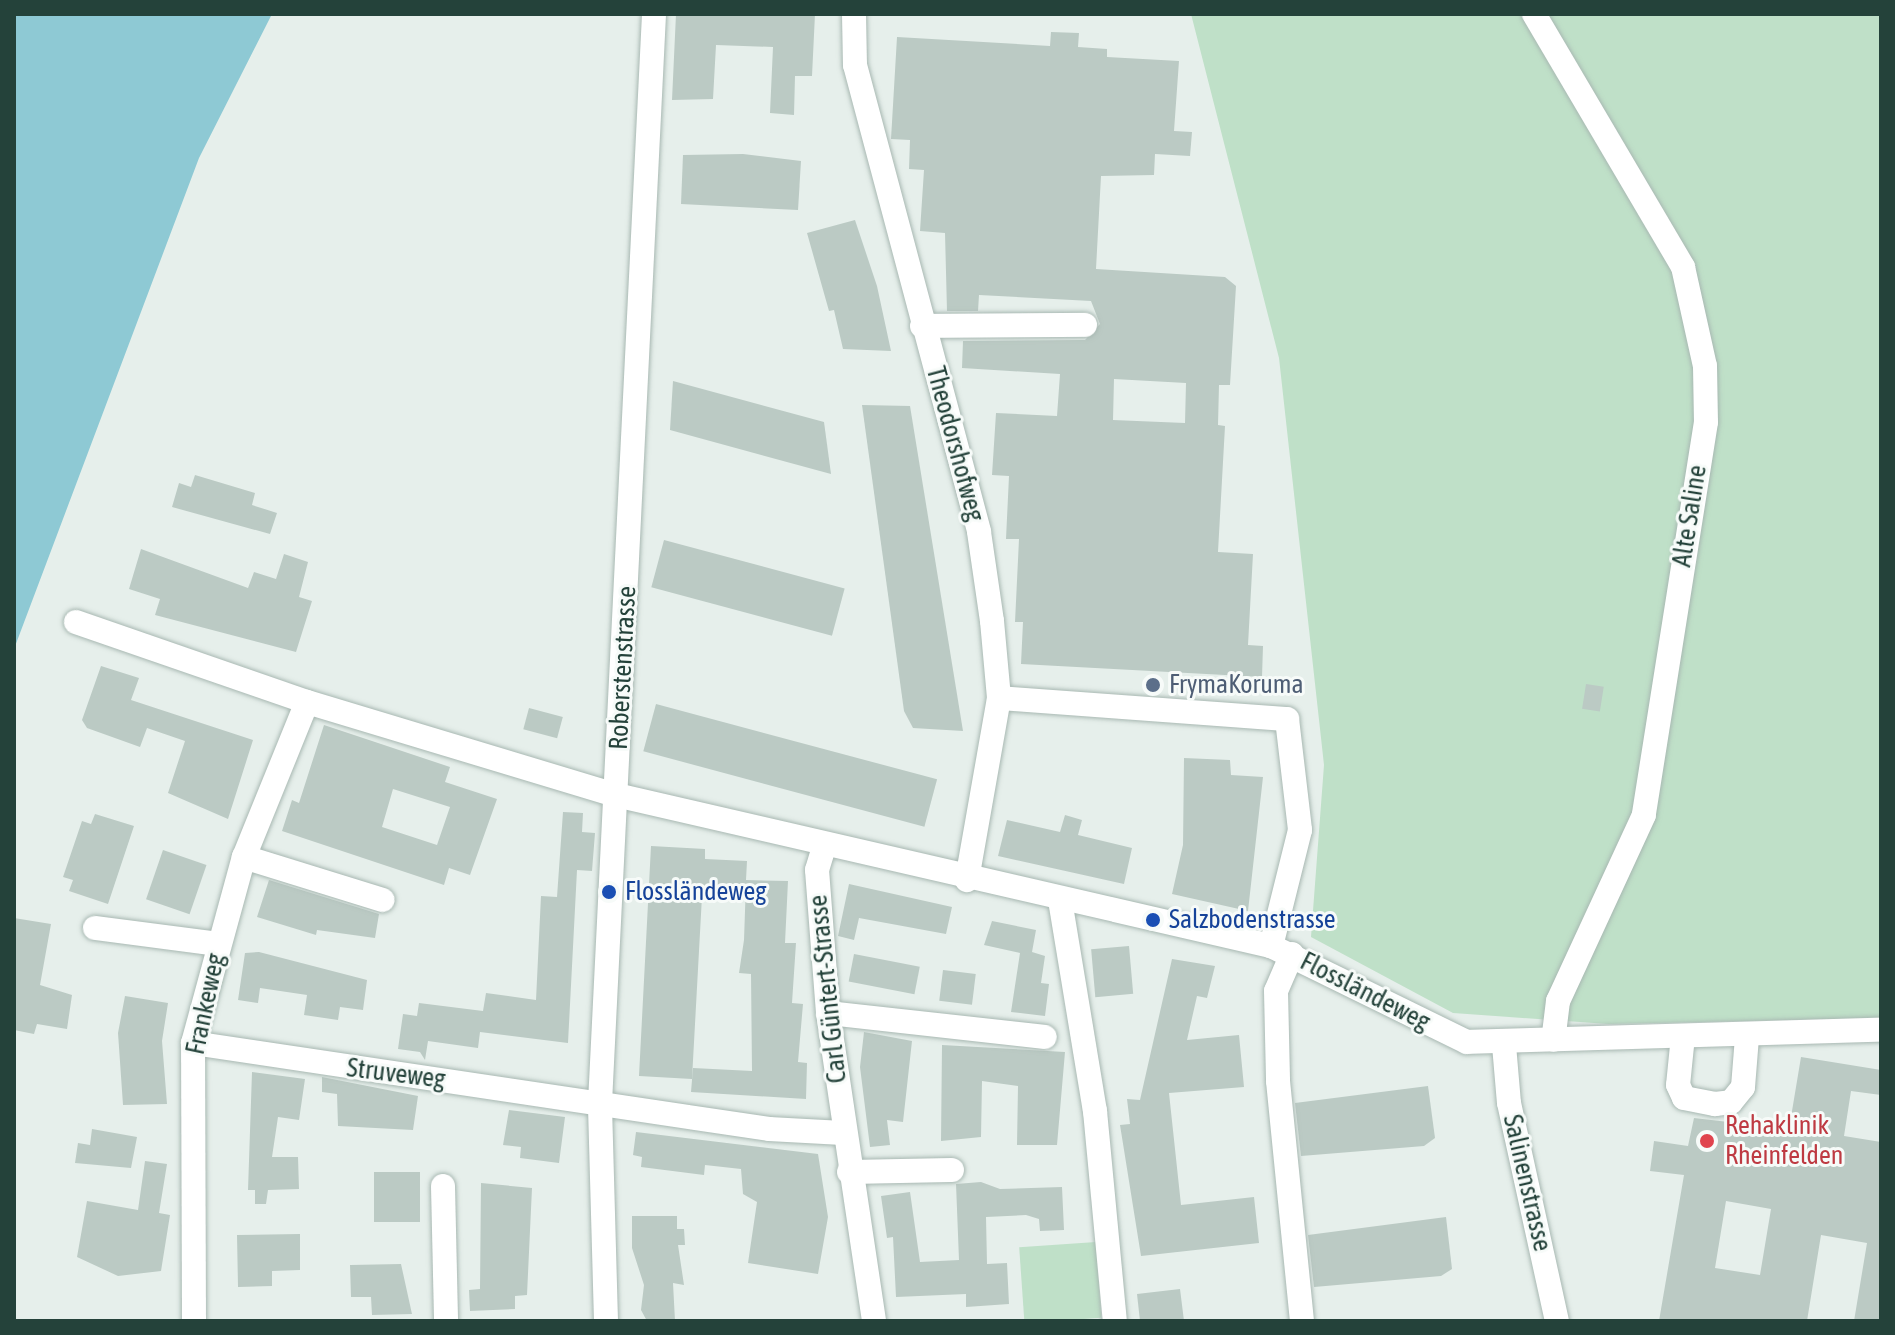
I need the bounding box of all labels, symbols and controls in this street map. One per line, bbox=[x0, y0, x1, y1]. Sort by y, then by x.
street label: Theodorshofweg bbox=[919, 363, 991, 525]
street label: Alte Saline bbox=[1667, 463, 1713, 569]
street label: Roberstenstrasse bbox=[603, 585, 643, 751]
place label: FrymaKoruma bbox=[1169, 669, 1304, 701]
marker: FrymaKoruma bbox=[1144, 676, 1162, 694]
place label: Flossländeweg bbox=[625, 876, 766, 908]
marker: Flossländeweg bbox=[600, 883, 618, 901]
street label: Carl Güntert-Strasse bbox=[803, 893, 853, 1085]
place label: Salzbodenstrasse bbox=[1169, 904, 1336, 936]
marker: Salzbodenstrasse bbox=[1144, 911, 1162, 929]
street label: Flossländeweg bbox=[1295, 946, 1435, 1038]
street label: Frankeweg bbox=[180, 951, 232, 1057]
street label: Struveweg bbox=[345, 1052, 447, 1096]
place label: Rehaklinik Rheinfelden bbox=[1725, 1110, 1843, 1172]
street label: Salinenstrasse bbox=[1496, 1112, 1558, 1254]
marker: Rehaklinik Rheinfelden bbox=[1696, 1130, 1718, 1152]

